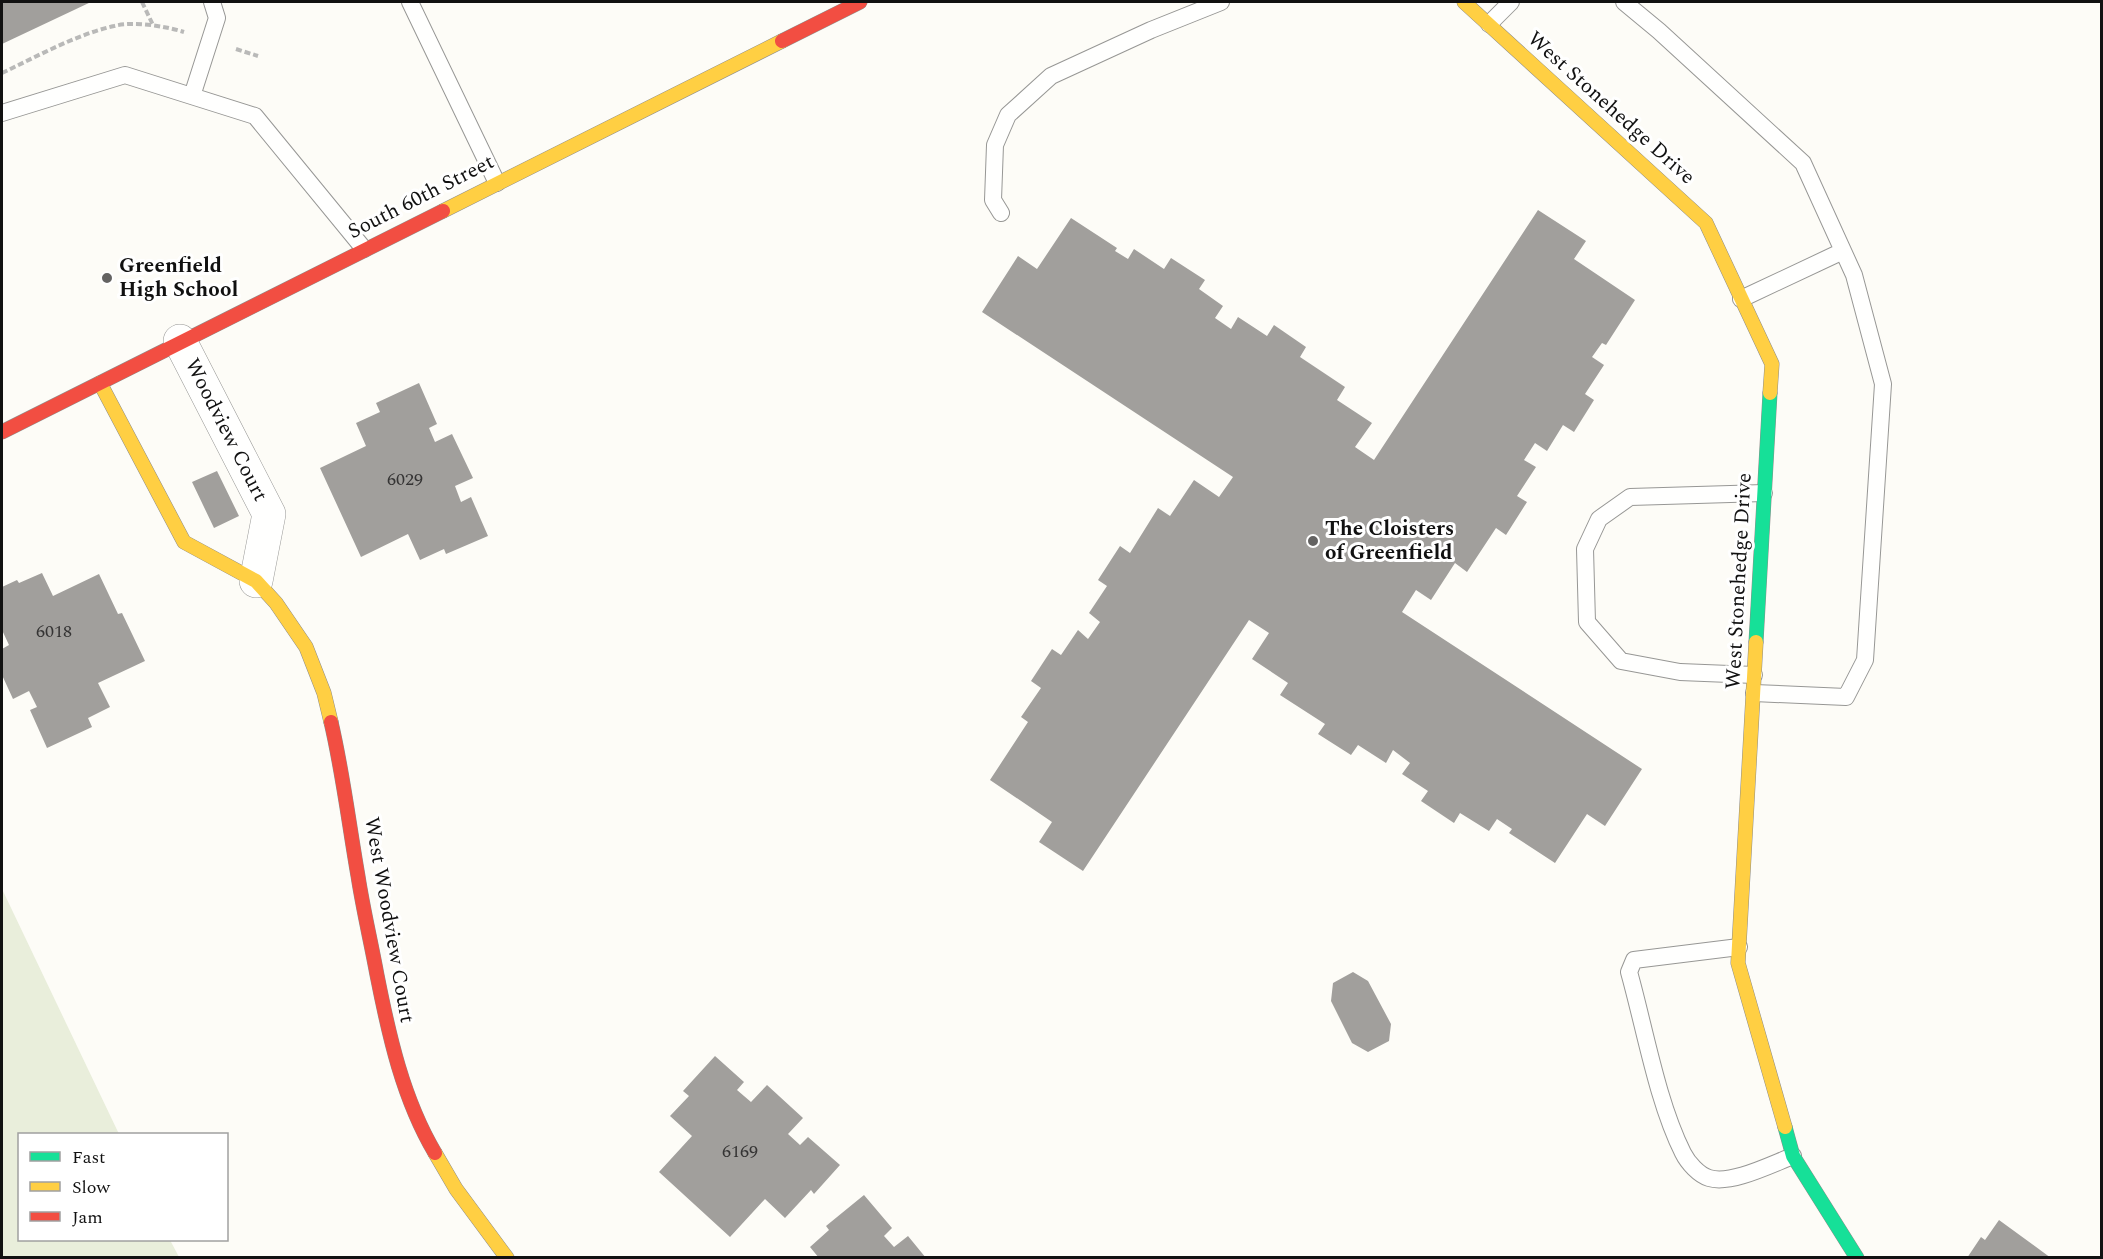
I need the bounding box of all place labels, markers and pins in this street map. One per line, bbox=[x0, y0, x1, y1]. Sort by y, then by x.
place label: Greenfield High School bbox=[119, 250, 239, 306]
marker: Greenfield High School bbox=[100, 271, 114, 285]
place label: The Cloisters of Greenfield bbox=[1325, 513, 1454, 569]
marker: The Cloisters of Greenfield bbox=[1306, 534, 1320, 548]

